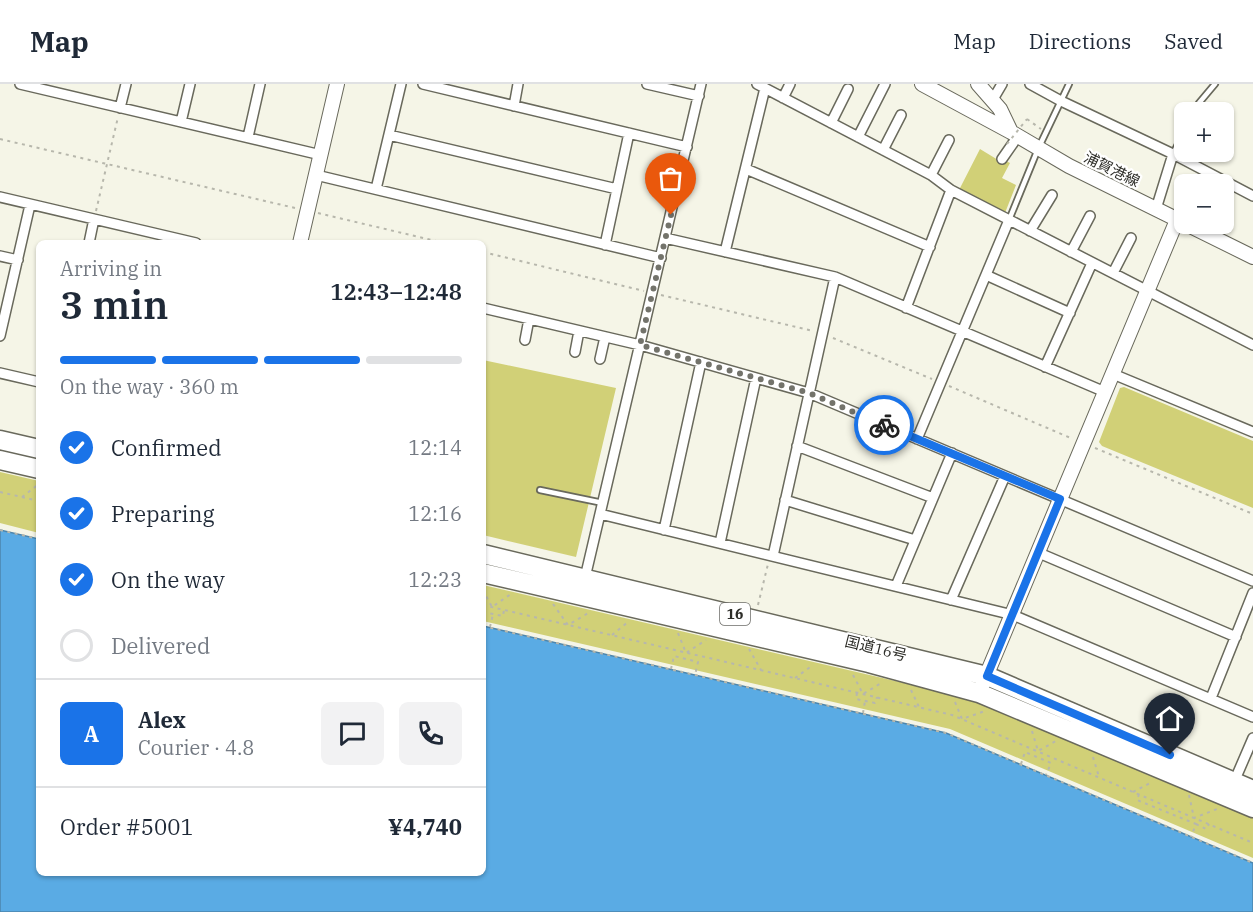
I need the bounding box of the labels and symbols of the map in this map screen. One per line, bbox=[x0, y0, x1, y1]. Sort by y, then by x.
street label: 浦賀港線 bbox=[1081, 147, 1143, 191]
pin bbox=[645, 153, 696, 215]
courier bbox=[854, 395, 914, 455]
road number: 16 bbox=[720, 603, 750, 625]
street label: 国道16号 bbox=[843, 631, 909, 665]
pin bbox=[1144, 693, 1195, 755]

